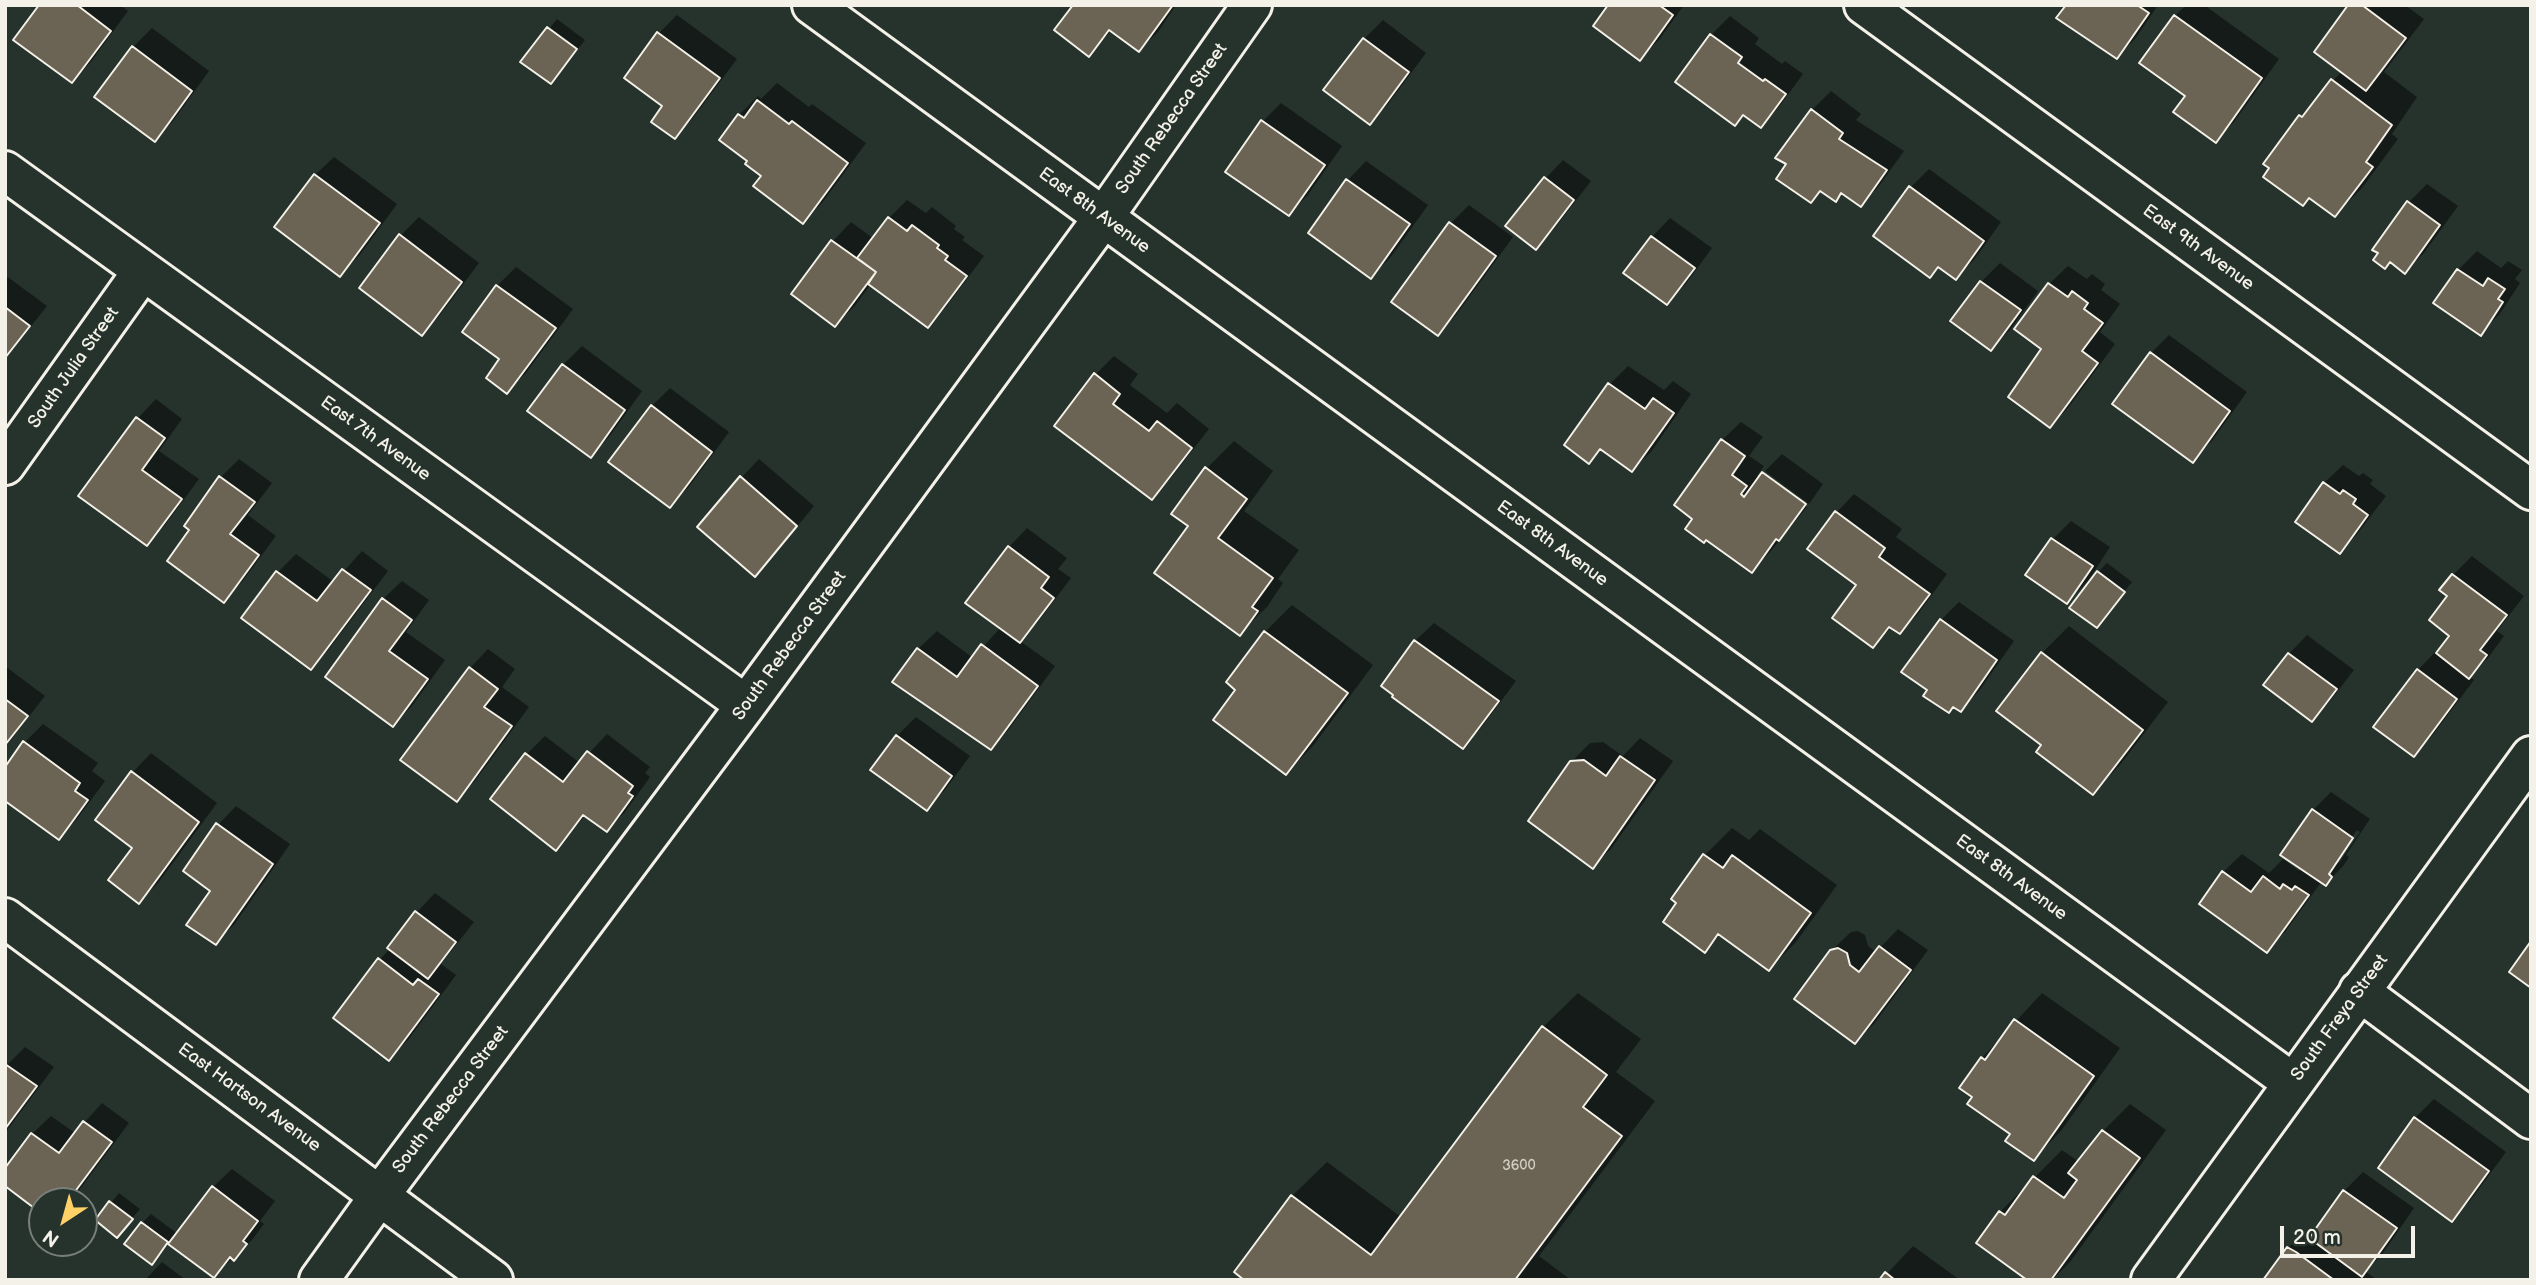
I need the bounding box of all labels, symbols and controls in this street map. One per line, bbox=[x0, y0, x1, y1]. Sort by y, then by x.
street label: South Rebecca Street bbox=[1112, 39, 1232, 199]
street label: East 8th Avenue bbox=[1034, 163, 1154, 259]
street label: East 9th Avenue bbox=[2138, 200, 2258, 296]
street label: South Julia Street bbox=[24, 303, 124, 433]
street label: East 7th Avenue bbox=[316, 392, 434, 486]
street label: East 8th Avenue bbox=[1492, 496, 1612, 592]
street label: South Rebecca Street bbox=[729, 567, 851, 725]
street label: East 8th Avenue bbox=[1951, 830, 2071, 926]
street label: South Freya Street bbox=[2287, 951, 2393, 1085]
street label: South Rebecca Street bbox=[388, 1022, 514, 1178]
street label: East Hartson Avenue bbox=[173, 1039, 325, 1157]
house number: 3600 bbox=[1502, 1158, 1536, 1174]
north arrow bbox=[28, 1187, 98, 1257]
scale bar bbox=[2284, 1212, 2419, 1256]
text: N bbox=[39, 1224, 64, 1251]
text: 20 m bbox=[2293, 1225, 2341, 1250]

